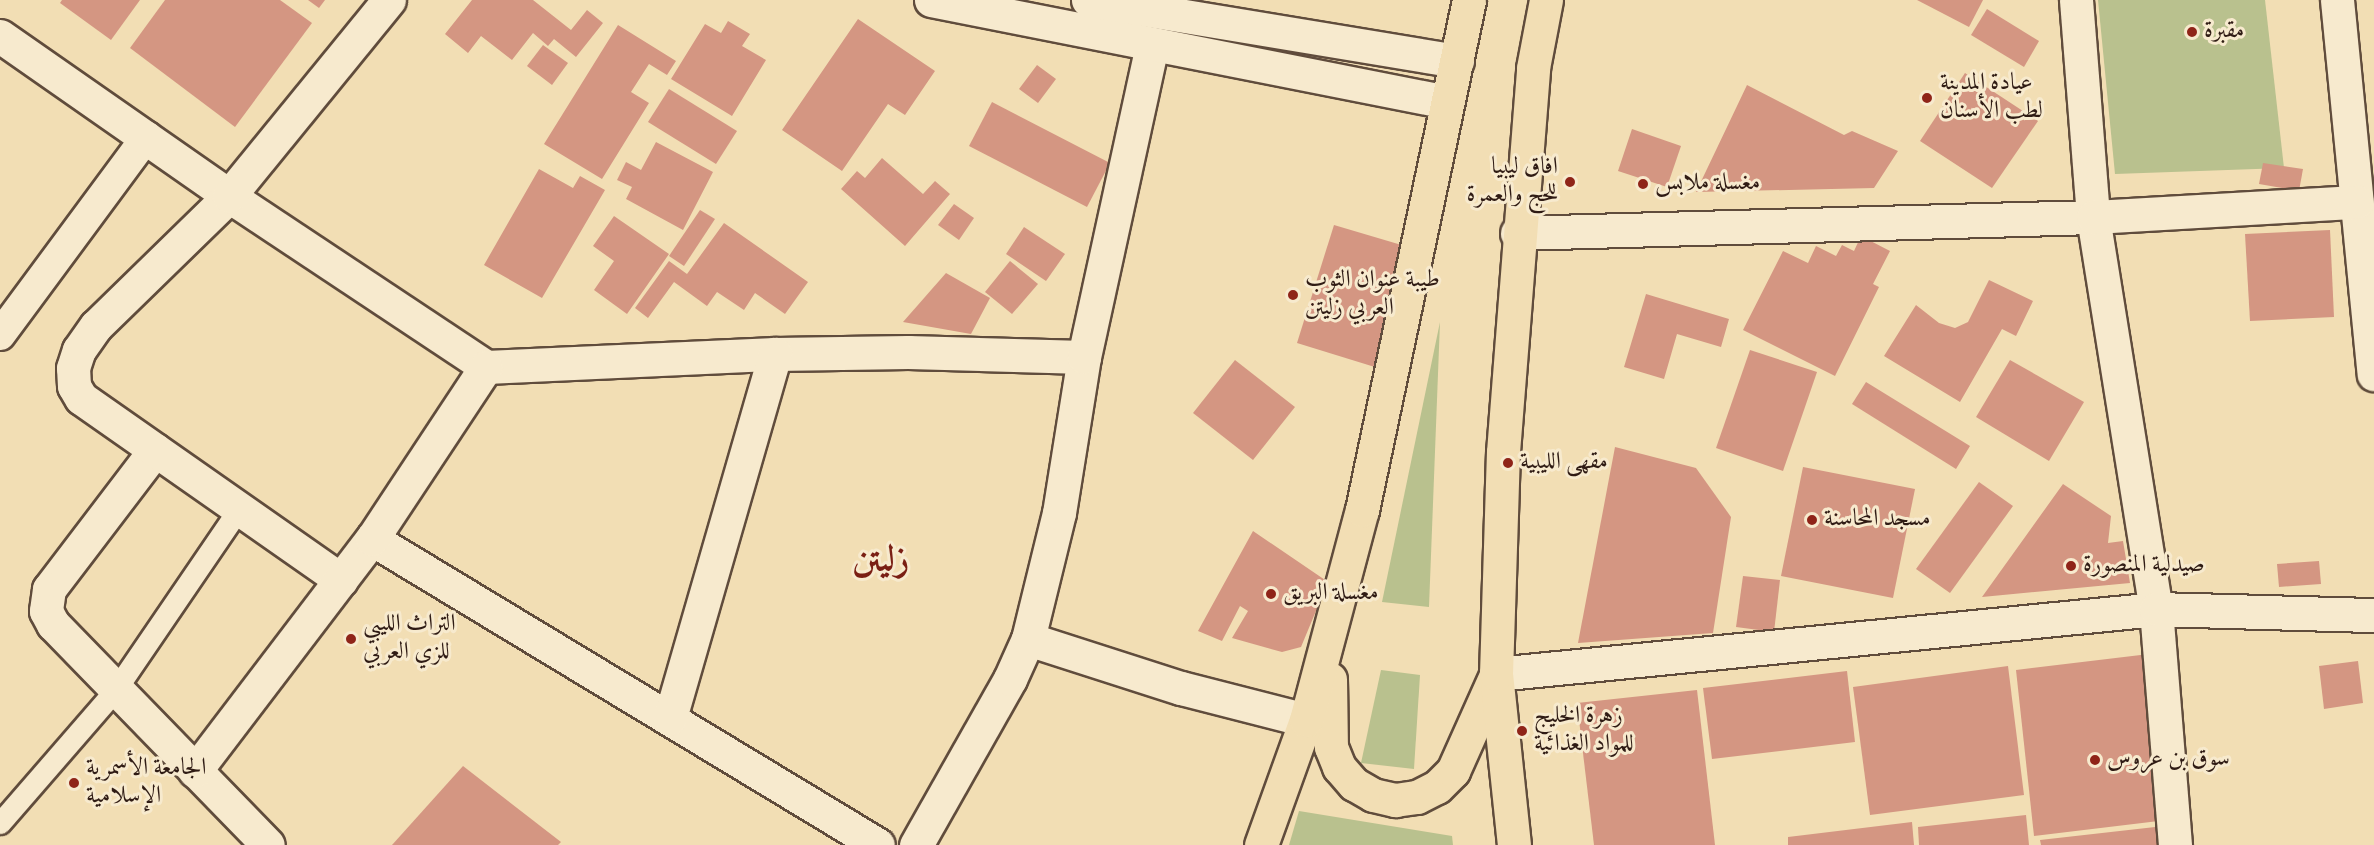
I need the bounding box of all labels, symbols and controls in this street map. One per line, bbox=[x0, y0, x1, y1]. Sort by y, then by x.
place label: مقبرة bbox=[2204, 18, 2244, 46]
marker: مقبرة bbox=[2185, 25, 2199, 39]
place label: عيادة المدينة لطب الأسنان bbox=[1940, 70, 2043, 126]
marker: عيادة المدينة لطب الأسنان bbox=[1918, 89, 1936, 107]
place label: افاق ليبيا للحج والعمرة bbox=[1466, 154, 1558, 210]
place label: مغسلة ملابس bbox=[1655, 170, 1760, 198]
marker: افاق ليبيا للحج والعمرة bbox=[1563, 175, 1577, 189]
marker: مغسلة ملابس bbox=[1636, 177, 1650, 191]
place label: طيبة عنوان الثوب العربي زليتن bbox=[1305, 267, 1440, 323]
marker: طيبة عنوان الثوب العربي زليتن bbox=[1286, 288, 1300, 302]
place label: مقهى الليبية bbox=[1520, 449, 1608, 477]
marker: مقهى الليبية bbox=[1501, 456, 1515, 470]
place label: مسجد المحاسنة bbox=[1824, 506, 1931, 534]
marker: مسجد المحاسنة bbox=[1805, 513, 1819, 527]
district label: زليتن bbox=[853, 540, 909, 584]
place label: صيدلية المنصورة bbox=[2083, 552, 2205, 580]
marker: صيدلية المنصورة bbox=[2064, 559, 2078, 573]
place label: مغسلة البريق bbox=[1283, 580, 1379, 608]
marker: مغسلة البريق bbox=[1264, 587, 1278, 601]
place label: التراث الليبي للزي العربي bbox=[363, 611, 456, 667]
marker: التراث الليبي للزي العربي bbox=[344, 632, 358, 646]
place label: زهرة الخليج للمواد الغذائية bbox=[1534, 703, 1634, 759]
marker: زهرة الخليج للمواد الغذائية bbox=[1515, 724, 1529, 738]
place label: سوق بن عروس bbox=[2107, 746, 2230, 774]
marker: سوق بن عروس bbox=[2088, 753, 2102, 767]
place label: الجامعة الأسمرية الإسلامية bbox=[86, 755, 206, 811]
marker: الجامعة الأسمرية الإسلامية bbox=[67, 776, 81, 790]

